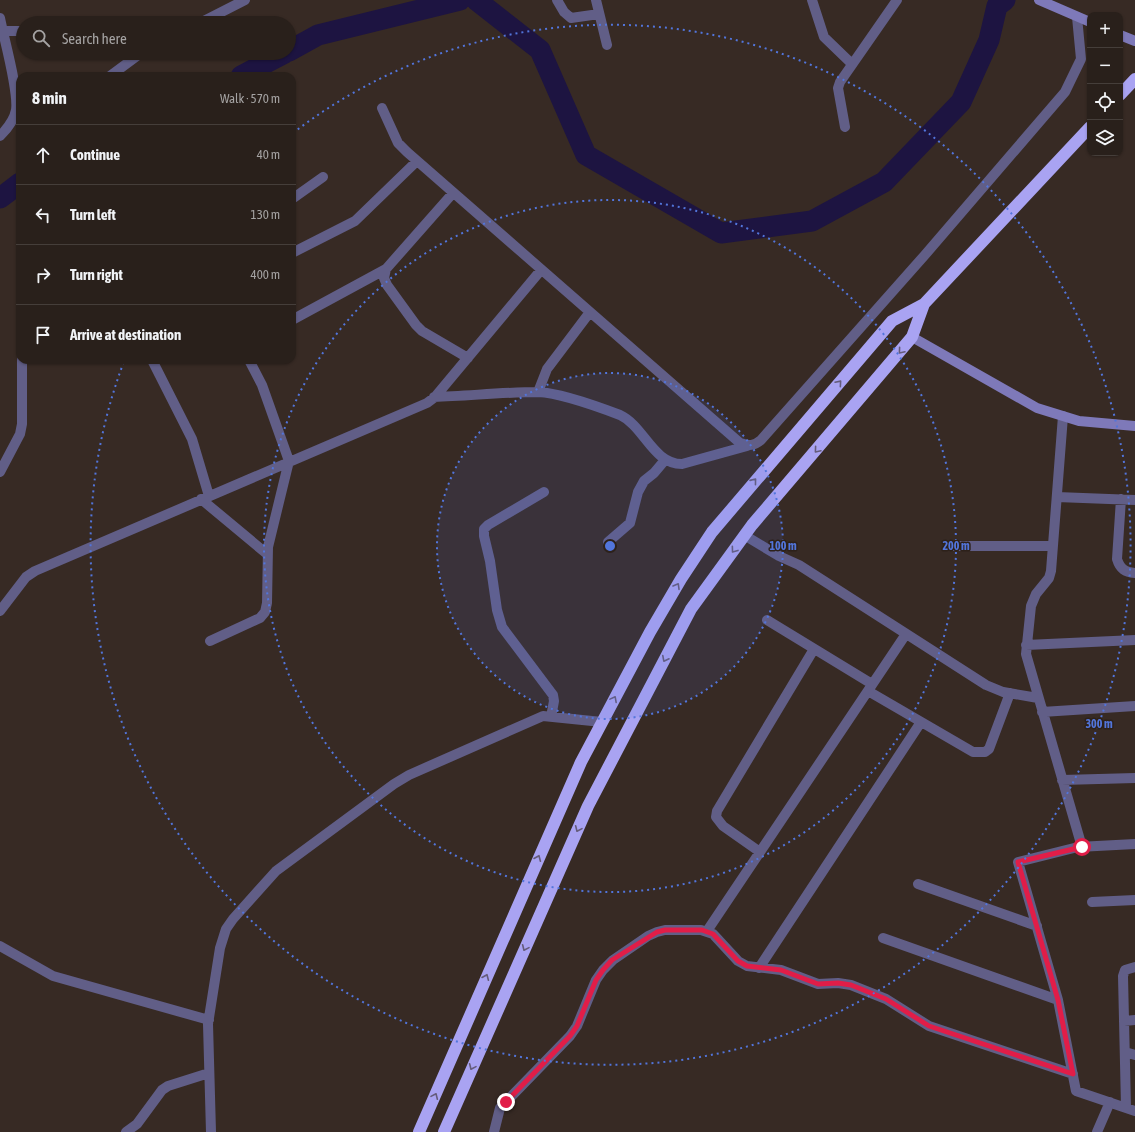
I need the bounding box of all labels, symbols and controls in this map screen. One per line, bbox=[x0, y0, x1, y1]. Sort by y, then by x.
map controls bbox=[1087, 12, 1123, 156]
button: + bbox=[1087, 12, 1123, 48]
search box bbox=[16, 16, 296, 60]
icon: search bbox=[30, 27, 52, 49]
text: Search here bbox=[62, 30, 127, 47]
button: − bbox=[1087, 48, 1123, 84]
button: locate bbox=[1087, 84, 1123, 120]
text: 8 min bbox=[32, 88, 67, 108]
text: Walk · 570 m bbox=[220, 91, 280, 106]
button: layers bbox=[1087, 120, 1123, 156]
icon: ahead bbox=[32, 144, 54, 166]
text: Continue bbox=[70, 146, 120, 163]
text: 40 m bbox=[257, 147, 280, 162]
icon: left bbox=[32, 204, 54, 226]
text: Turn left bbox=[70, 206, 116, 223]
text: 130 m bbox=[251, 207, 280, 222]
icon: right bbox=[32, 264, 54, 286]
text: Turn right bbox=[70, 266, 123, 283]
text: 400 m bbox=[251, 267, 280, 282]
icon: arrive bbox=[32, 324, 54, 346]
text: Arrive at destination bbox=[70, 326, 181, 343]
one-way arrow bbox=[898, 346, 905, 353]
one-way arrow bbox=[834, 380, 841, 387]
one-way arrow bbox=[814, 445, 821, 452]
one-way arrow bbox=[749, 478, 756, 486]
centre of rings bbox=[603, 539, 617, 553]
text: 100 m bbox=[769, 539, 797, 553]
text: 200 m bbox=[942, 539, 970, 553]
one-way arrow bbox=[732, 545, 739, 552]
one-way arrow bbox=[673, 583, 680, 590]
one-way arrow bbox=[662, 655, 669, 663]
one-way arrow bbox=[609, 696, 616, 703]
text: 300 m bbox=[1085, 717, 1113, 731]
one-way arrow bbox=[575, 825, 583, 833]
route start bbox=[1073, 838, 1091, 856]
one-way arrow bbox=[533, 854, 541, 862]
one-way arrow bbox=[522, 944, 530, 952]
one-way arrow bbox=[482, 974, 490, 981]
one-way arrow bbox=[469, 1064, 477, 1071]
one-way arrow bbox=[430, 1093, 438, 1100]
route end bbox=[497, 1093, 515, 1111]

